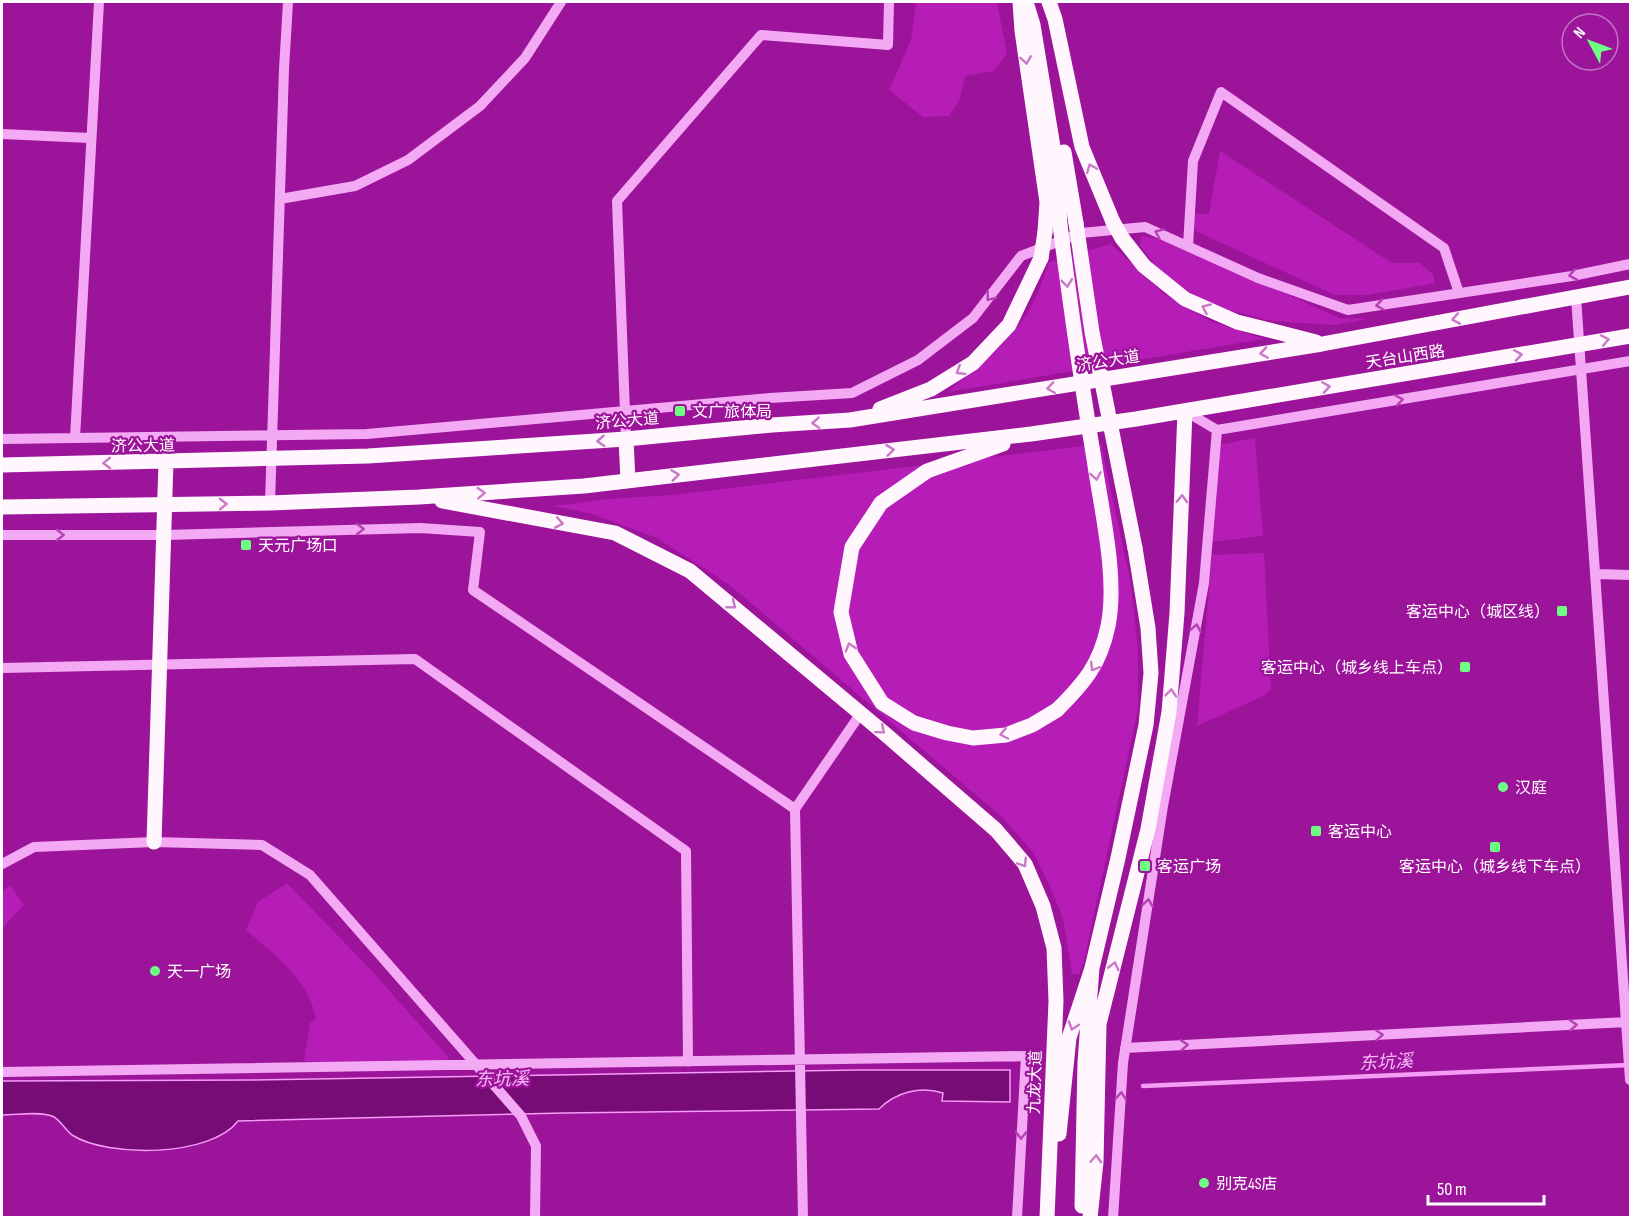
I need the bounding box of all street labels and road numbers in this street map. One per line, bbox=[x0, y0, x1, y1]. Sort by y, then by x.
street label: 天台山西路 bbox=[1364, 342, 1446, 373]
street label: 济公大道 bbox=[1075, 347, 1141, 376]
street label: 济公大道 bbox=[594, 409, 660, 434]
street label: 济公大道 bbox=[111, 436, 175, 457]
street label: 九龙大道 bbox=[1025, 1050, 1046, 1114]

